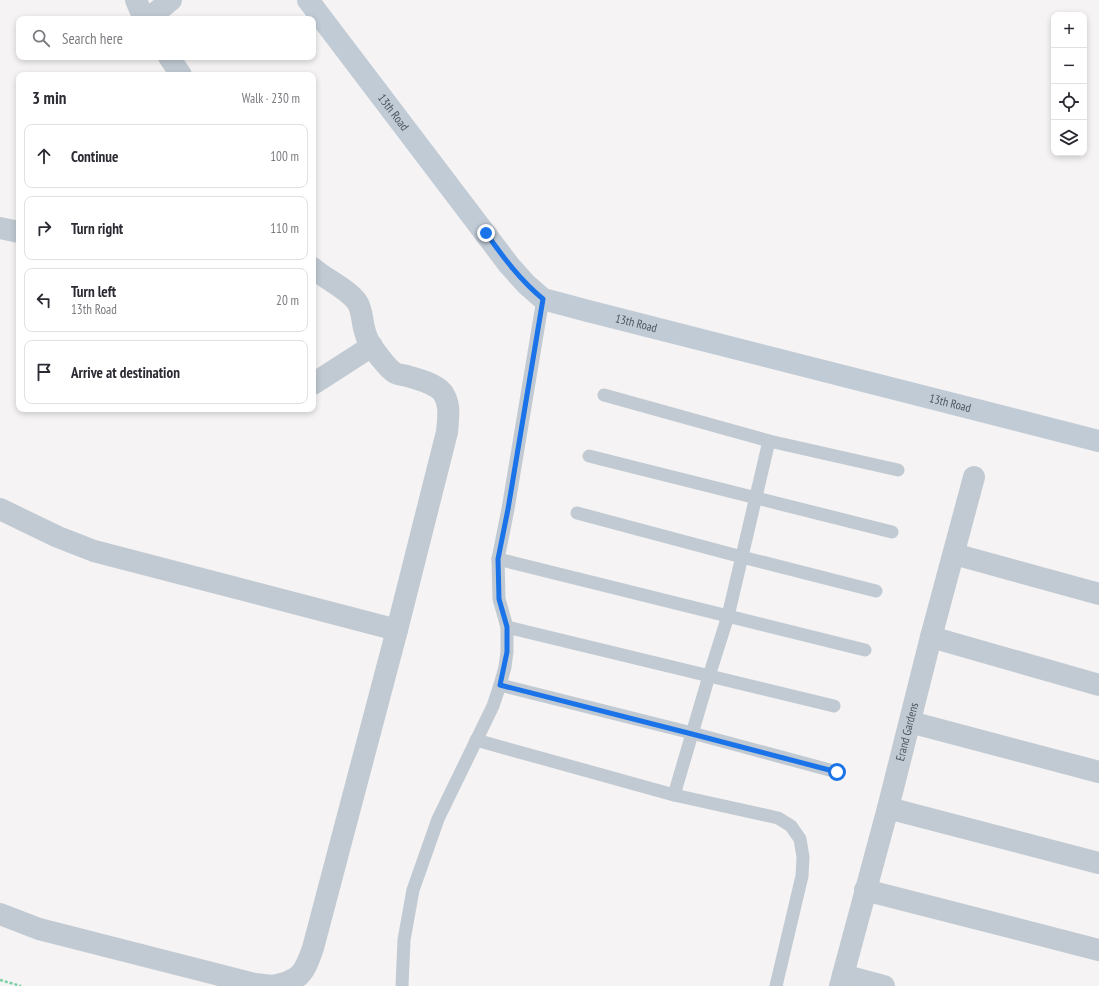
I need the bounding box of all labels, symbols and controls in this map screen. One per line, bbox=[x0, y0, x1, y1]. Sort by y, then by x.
map controls bbox=[1051, 12, 1087, 156]
button: + bbox=[1051, 12, 1087, 48]
search box bbox=[16, 16, 316, 60]
icon: search bbox=[30, 27, 52, 49]
text: Search here bbox=[62, 29, 123, 48]
button: − bbox=[1051, 48, 1087, 84]
button: locate bbox=[1051, 84, 1087, 120]
text: 3 min bbox=[32, 87, 66, 109]
text: Walk · 230 m bbox=[242, 90, 300, 107]
street label: 13th Road bbox=[375, 91, 412, 133]
button: layers bbox=[1051, 120, 1087, 156]
icon: ahead bbox=[33, 145, 55, 167]
text: Continue bbox=[71, 147, 118, 166]
text: 100 m bbox=[270, 148, 299, 165]
icon: right bbox=[33, 217, 55, 239]
text: Turn right bbox=[71, 219, 123, 238]
text: 110 m bbox=[270, 220, 299, 237]
route end bbox=[477, 224, 495, 242]
text: Turn left bbox=[71, 282, 116, 301]
icon: left bbox=[33, 289, 55, 311]
text: 20 m bbox=[276, 292, 299, 309]
text: 13th Road bbox=[71, 301, 117, 318]
street label: 13th Road bbox=[614, 310, 659, 335]
icon: arrive bbox=[33, 361, 55, 383]
text: Arrive at destination bbox=[71, 363, 180, 382]
street label: 13th Road bbox=[928, 390, 973, 415]
street label: Erand Gardens bbox=[892, 701, 921, 762]
route start bbox=[828, 763, 846, 781]

